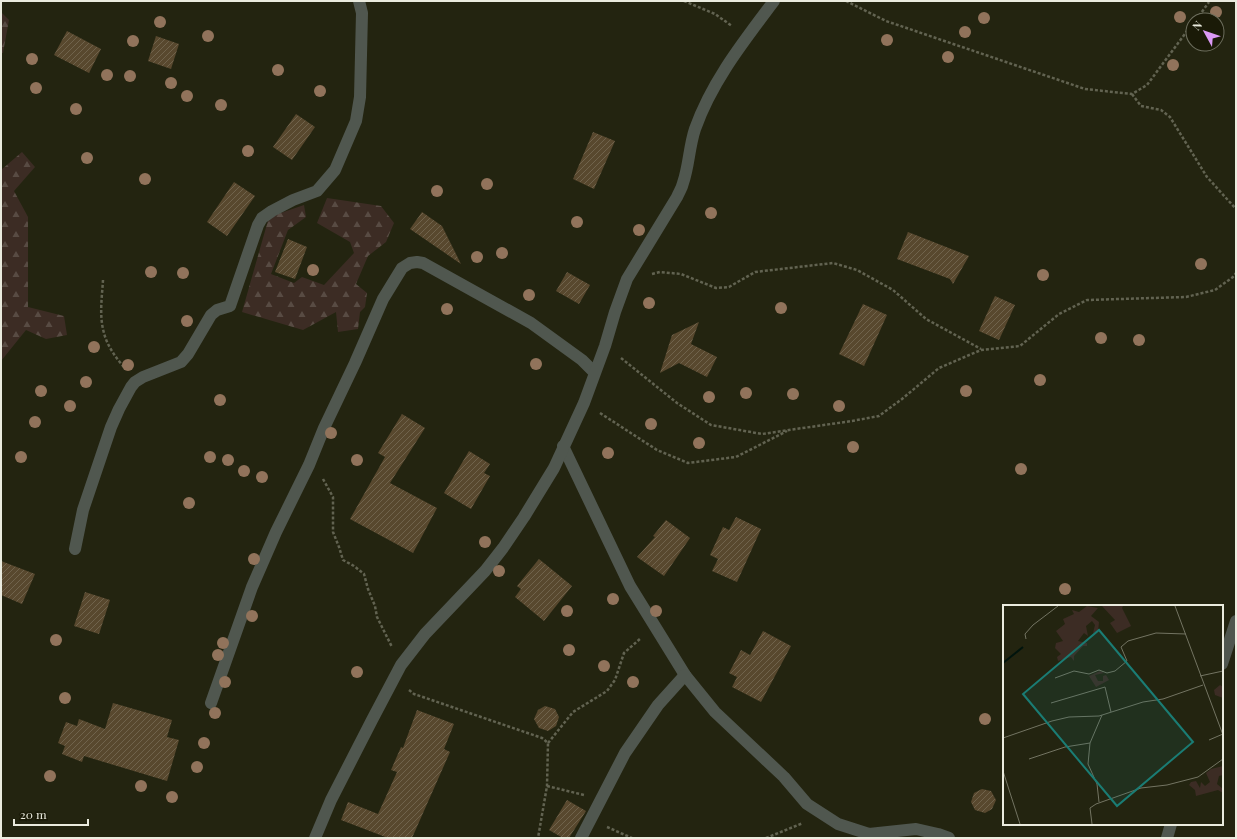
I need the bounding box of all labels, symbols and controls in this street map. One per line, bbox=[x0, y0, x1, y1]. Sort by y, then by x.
north arrow bbox=[1185, 12, 1225, 52]
text: N bbox=[1189, 17, 1205, 33]
inset map bbox=[1003, 605, 1223, 825]
scale bar bbox=[14, 801, 88, 827]
text: 20 m bbox=[20, 806, 47, 822]

